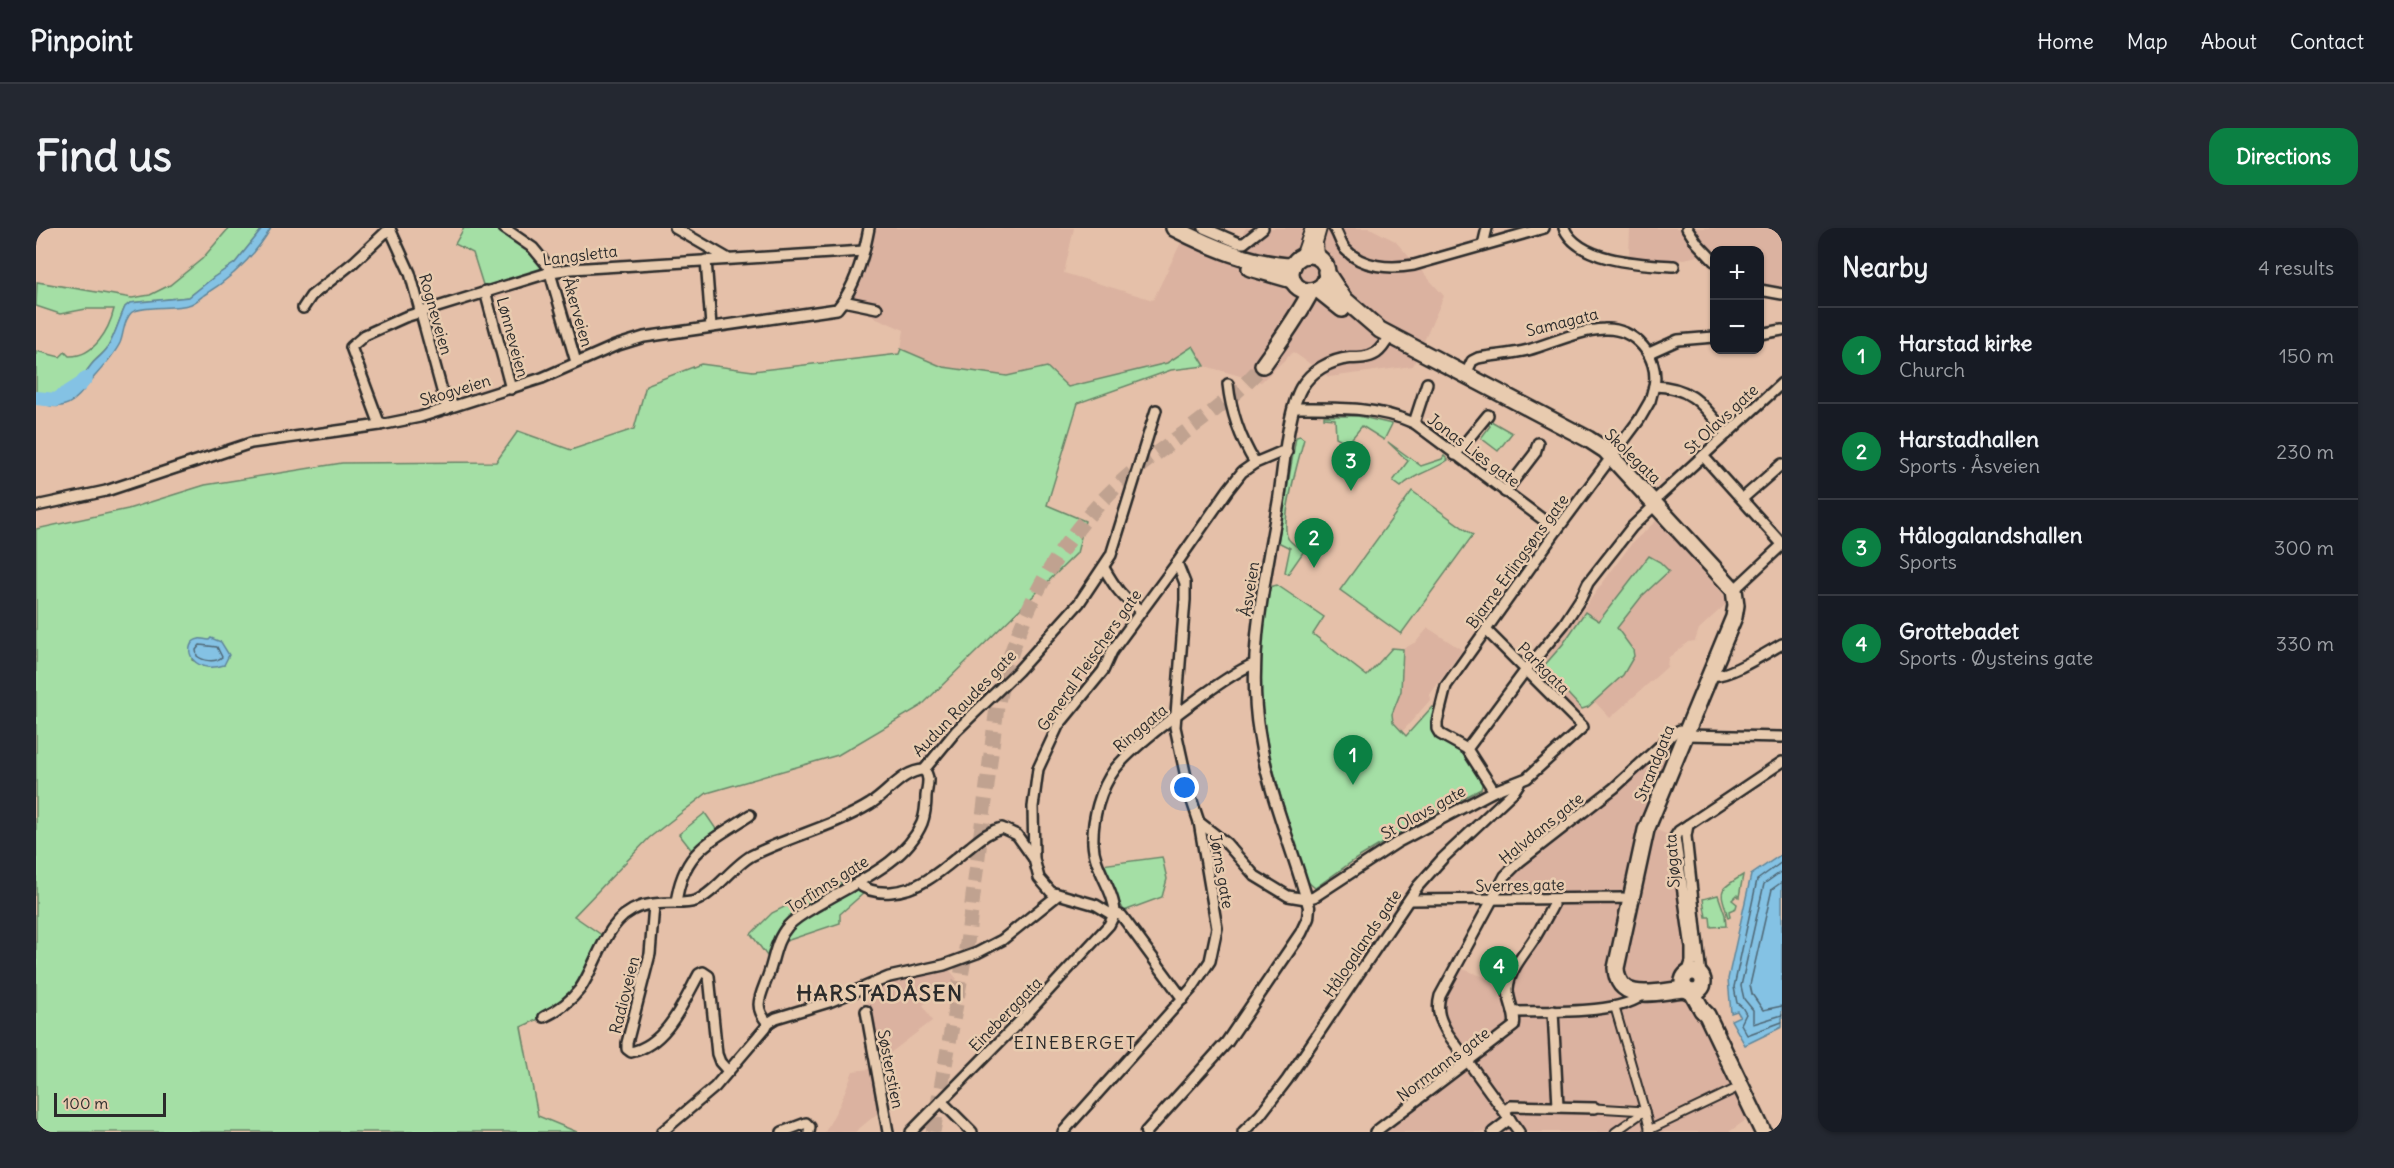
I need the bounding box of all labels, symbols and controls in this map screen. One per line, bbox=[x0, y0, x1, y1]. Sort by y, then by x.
text: Pinpoint bbox=[30, 23, 133, 59]
text: Home bbox=[2037, 28, 2094, 55]
text: Map bbox=[2127, 28, 2168, 55]
text: About bbox=[2201, 28, 2257, 55]
text: Contact bbox=[2290, 28, 2364, 55]
button: Directions bbox=[2209, 128, 2358, 185]
text: Find us bbox=[36, 130, 172, 182]
street label: Langsletta bbox=[541, 240, 619, 270]
map controls bbox=[1710, 246, 1764, 354]
button: + bbox=[1710, 246, 1764, 300]
text: Nearby bbox=[1842, 251, 1928, 284]
text: 4 results bbox=[2258, 255, 2334, 280]
street label: Rogneveien bbox=[415, 271, 457, 357]
street label: Åkerveien bbox=[559, 275, 597, 349]
street label: Lønneveien bbox=[493, 295, 533, 379]
button: − bbox=[1710, 300, 1764, 354]
street label: Samagata bbox=[1524, 303, 1600, 341]
text: Harstad kirke bbox=[1899, 329, 2032, 357]
text: 1 bbox=[1858, 343, 1865, 368]
text: 150 m bbox=[2279, 343, 2334, 368]
text: Church bbox=[1899, 357, 1965, 382]
street label: Skogveien bbox=[417, 370, 493, 410]
street label: St Olavs gate bbox=[1680, 380, 1762, 458]
street label: Jonas Lies gate bbox=[1424, 409, 1524, 491]
street label: Skolegata bbox=[1601, 424, 1665, 488]
text: Harstadhallen bbox=[1899, 425, 2039, 453]
text: 2 bbox=[1856, 439, 1867, 464]
text: 230 m bbox=[2276, 439, 2334, 464]
pin: 3 bbox=[1332, 442, 1370, 491]
text: Sports · Åsveien bbox=[1899, 453, 2040, 478]
street label: Bjarne Erlingsøns gate bbox=[1462, 490, 1572, 632]
pin: 2 bbox=[1294, 518, 1334, 568]
text: Hålogalandshallen bbox=[1899, 521, 2082, 549]
text: 3 bbox=[1856, 535, 1867, 560]
text: 300 m bbox=[2274, 535, 2334, 560]
text: Sports bbox=[1899, 549, 1957, 574]
street label: Åsveien bbox=[1235, 560, 1263, 618]
street label: General Fleischers gate bbox=[1032, 585, 1146, 735]
text: Grottebadet bbox=[1899, 617, 2019, 645]
text: 4 bbox=[1856, 631, 1867, 656]
text: 330 m bbox=[2276, 631, 2334, 656]
street label: Parkgata bbox=[1514, 638, 1574, 698]
street label: Audun Raudes gate bbox=[908, 645, 1020, 761]
text: Sports · Øysteins gate bbox=[1899, 645, 2093, 670]
street label: Ringgata bbox=[1109, 700, 1171, 756]
street label: Strandgata bbox=[1630, 722, 1678, 804]
pin: 1 bbox=[1334, 736, 1372, 785]
your location bbox=[1170, 773, 1199, 802]
street label: St Olavs gate bbox=[1377, 781, 1469, 843]
street label: Halvdans gate bbox=[1495, 788, 1587, 868]
street label: Jørns gate bbox=[1206, 832, 1238, 910]
street label: Sjøgata bbox=[1660, 833, 1684, 889]
street label: Torfinns gate bbox=[782, 851, 872, 917]
street label: Sverres gate bbox=[1475, 874, 1565, 896]
street label: Hålogalands gate bbox=[1319, 885, 1405, 1001]
pin: 4 bbox=[1480, 946, 1518, 996]
street label: Radioveien bbox=[605, 954, 643, 1036]
street label: Eineberggata bbox=[964, 972, 1046, 1056]
district label: HARSTADÅSEN bbox=[796, 979, 964, 1007]
street label: Normanns gate bbox=[1393, 1023, 1493, 1105]
street label: Søsterstien bbox=[874, 1028, 908, 1110]
district label: EINEBERGET bbox=[1013, 1031, 1137, 1054]
scale bar bbox=[54, 1090, 166, 1118]
text: 100 m bbox=[63, 1093, 108, 1113]

